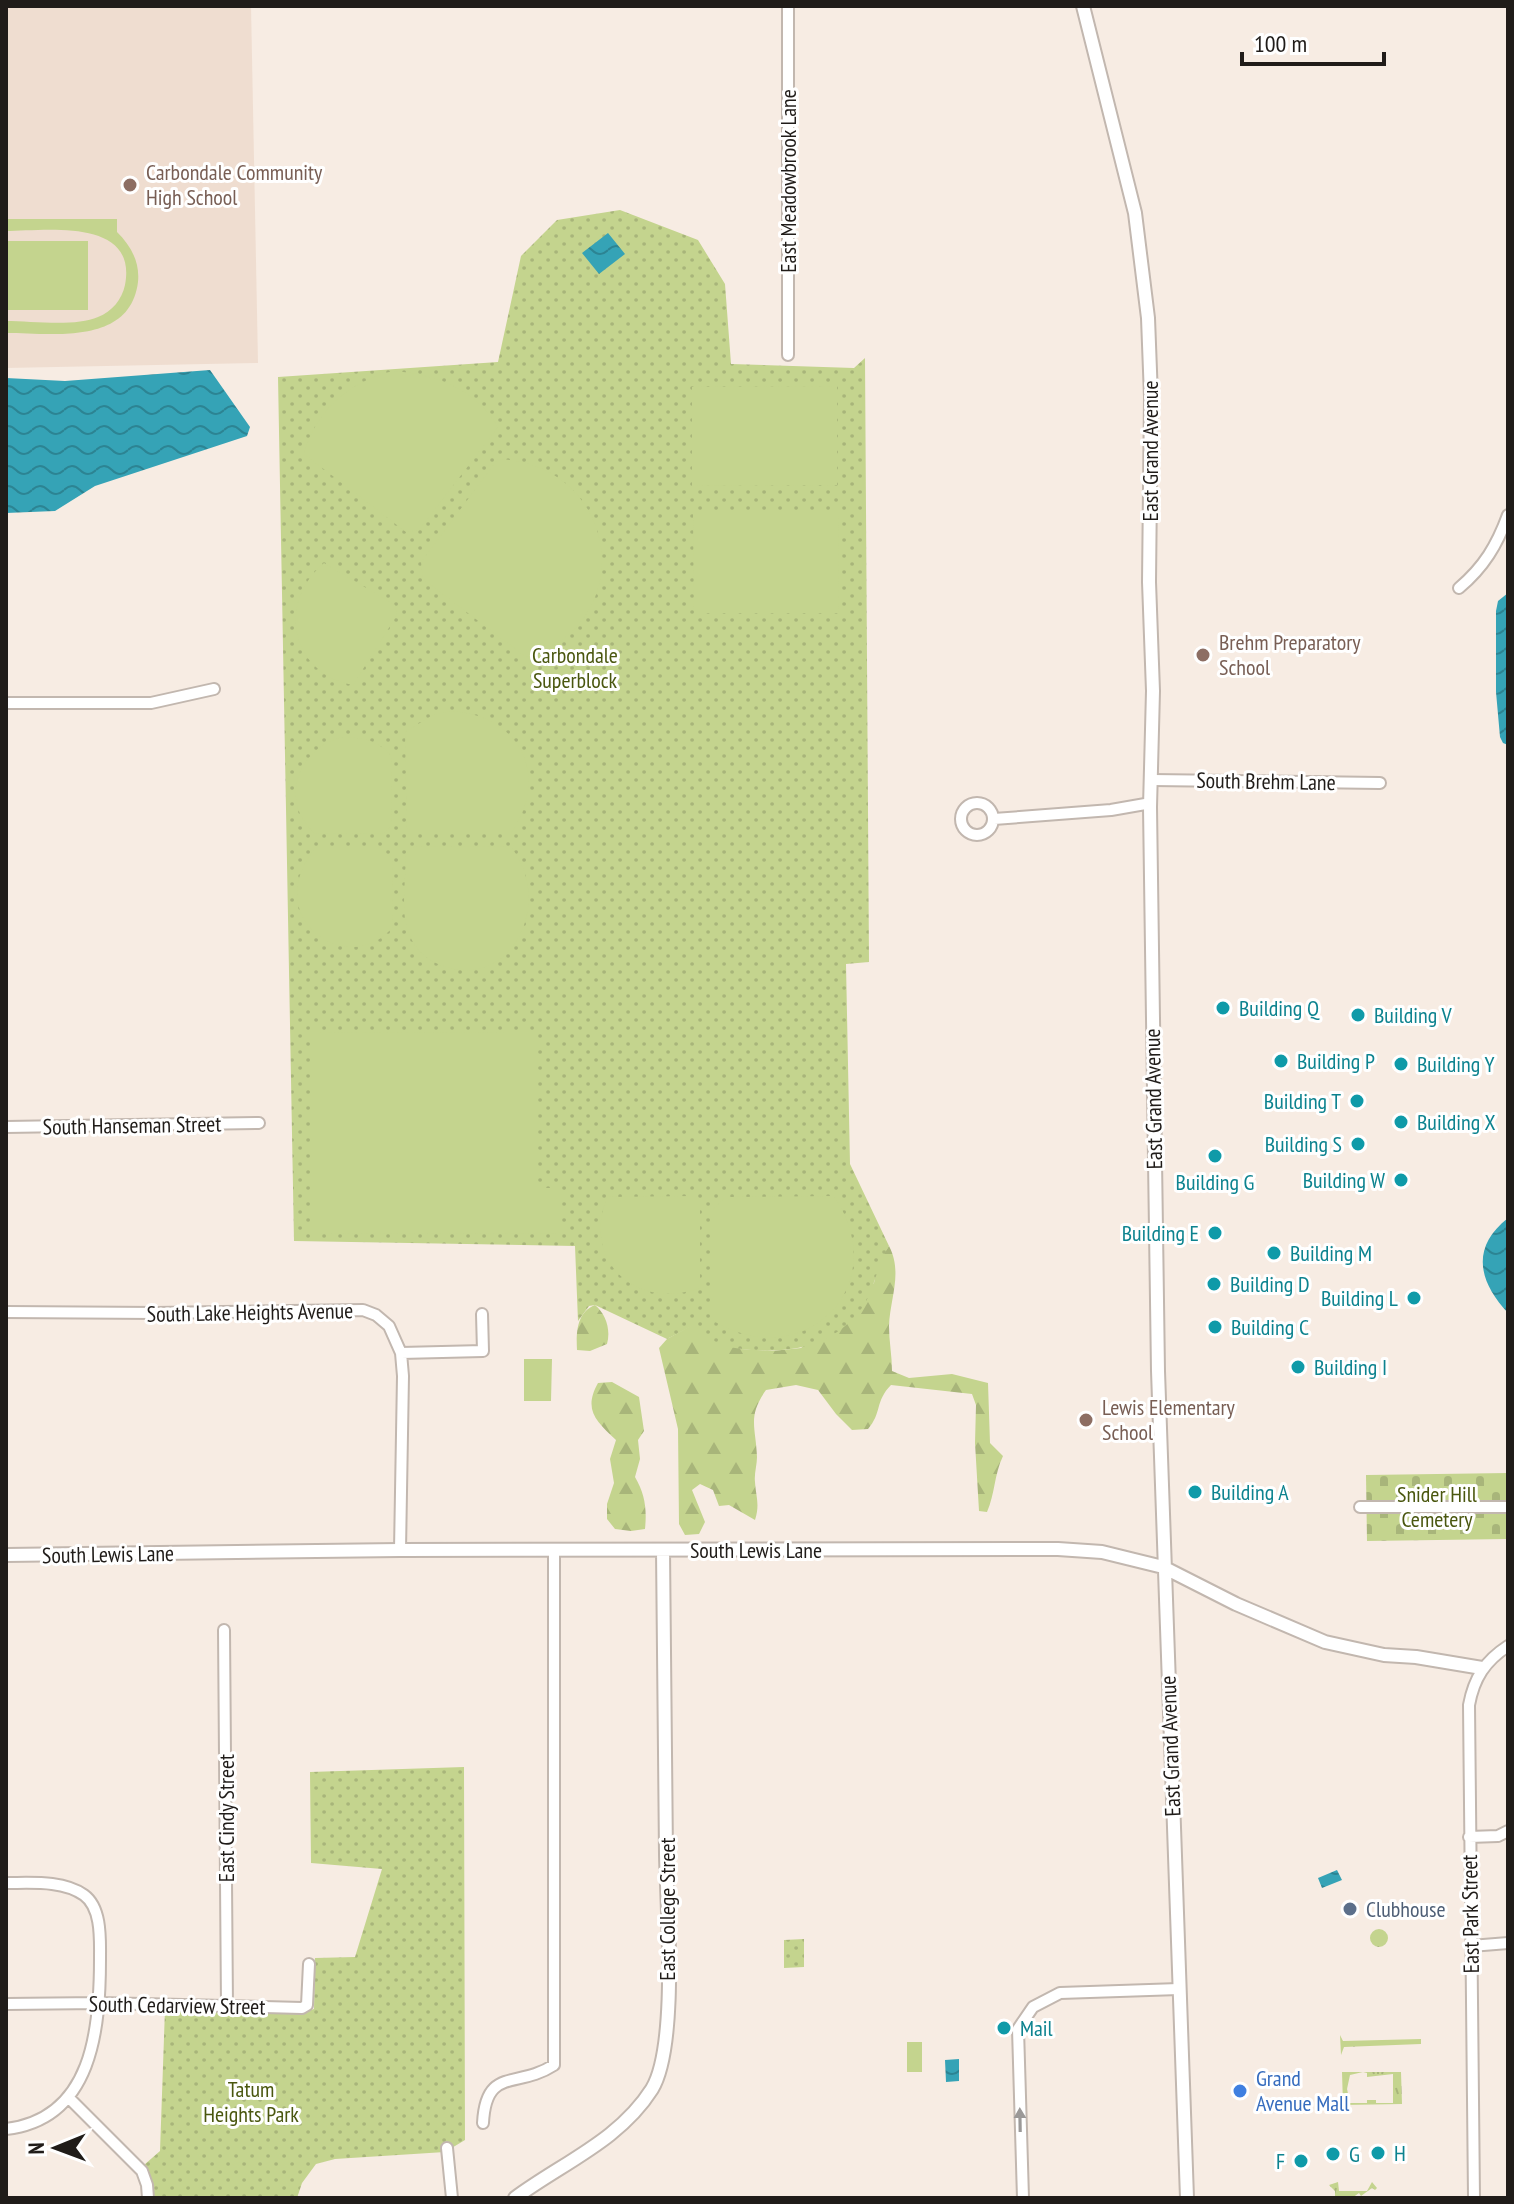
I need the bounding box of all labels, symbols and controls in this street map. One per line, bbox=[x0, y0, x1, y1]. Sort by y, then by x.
scale bar bbox=[1242, 16, 1384, 66]
text: 100 m bbox=[1254, 28, 1307, 59]
street label: East Meadowbrook Lane bbox=[774, 89, 802, 273]
place label: Carbondale Community High School bbox=[146, 158, 323, 211]
marker: Carbondale Community High School bbox=[121, 176, 139, 194]
street label: East Grand Avenue bbox=[1136, 381, 1164, 521]
place label: Brehm Preparatory School bbox=[1219, 628, 1361, 681]
park label: Carbondale Superblock bbox=[532, 641, 618, 694]
marker: Brehm Preparatory School bbox=[1194, 646, 1212, 664]
street label: South Brehm Lane bbox=[1196, 766, 1336, 796]
place label: Building Q bbox=[1239, 994, 1320, 1022]
marker: Building Q bbox=[1214, 999, 1232, 1017]
place label: Building V bbox=[1374, 1001, 1452, 1029]
marker: Building V bbox=[1349, 1006, 1367, 1024]
street label: East Grand Avenue bbox=[1138, 1028, 1168, 1170]
place label: Building P bbox=[1297, 1047, 1375, 1075]
place label: Building Y bbox=[1417, 1050, 1494, 1078]
marker: Building P bbox=[1272, 1052, 1290, 1070]
marker: Building Y bbox=[1392, 1055, 1410, 1073]
place label: Building T bbox=[1264, 1087, 1341, 1115]
marker: Building T bbox=[1348, 1092, 1366, 1110]
place label: Building X bbox=[1417, 1108, 1495, 1136]
street label: South Hanseman Street bbox=[42, 1109, 222, 1141]
marker: Building X bbox=[1392, 1113, 1410, 1131]
place label: Building S bbox=[1265, 1130, 1342, 1158]
marker: Building S bbox=[1349, 1135, 1367, 1153]
marker: Building G bbox=[1206, 1147, 1224, 1165]
place label: Building W bbox=[1303, 1166, 1385, 1194]
place label: Building G bbox=[1176, 1168, 1254, 1196]
marker: Building W bbox=[1392, 1171, 1410, 1189]
place label: Building E bbox=[1122, 1219, 1199, 1247]
marker: Building E bbox=[1206, 1224, 1224, 1242]
place label: Building M bbox=[1290, 1239, 1372, 1267]
marker: Building M bbox=[1265, 1244, 1283, 1262]
place label: Building D bbox=[1230, 1270, 1310, 1298]
marker: Building D bbox=[1205, 1275, 1223, 1293]
place label: Building L bbox=[1321, 1284, 1398, 1312]
marker: Building L bbox=[1405, 1289, 1423, 1307]
street label: South Lake Heights Avenue bbox=[146, 1296, 354, 1328]
place label: Building C bbox=[1231, 1313, 1309, 1341]
marker: Building C bbox=[1206, 1318, 1224, 1336]
place label: Building I bbox=[1314, 1353, 1387, 1381]
marker: Building I bbox=[1289, 1358, 1307, 1376]
place label: Lewis Elementary School bbox=[1102, 1393, 1236, 1446]
marker: Lewis Elementary School bbox=[1077, 1411, 1095, 1429]
place label: Building A bbox=[1211, 1478, 1289, 1506]
park label: Snider Hill Cemetery bbox=[1397, 1480, 1478, 1533]
marker: Building A bbox=[1186, 1483, 1204, 1501]
street label: South Lewis Lane bbox=[690, 1536, 822, 1564]
street label: South Lewis Lane bbox=[42, 1539, 174, 1569]
street label: East Grand Avenue bbox=[1154, 1675, 1186, 1817]
street label: East Cindy Street bbox=[212, 1754, 240, 1882]
street label: East College Street bbox=[653, 1837, 681, 1981]
street label: East Park Street bbox=[1455, 1854, 1485, 1974]
place label: Clubhouse bbox=[1366, 1895, 1446, 1923]
marker: Clubhouse bbox=[1341, 1900, 1359, 1918]
street label: South Cedarview Street bbox=[88, 1989, 266, 2021]
place label: Mail bbox=[1020, 2014, 1054, 2042]
marker: Mail bbox=[995, 2019, 1013, 2037]
place label: Grand Avenue Mall bbox=[1256, 2064, 1350, 2117]
park label: Tatum Heights Park bbox=[203, 2075, 299, 2128]
marker: Grand Avenue Mall bbox=[1231, 2082, 1249, 2100]
one-way arrow bbox=[1014, 2107, 1027, 2132]
north arrow bbox=[16, 2108, 96, 2188]
place label: H bbox=[1394, 2139, 1406, 2167]
place label: G bbox=[1349, 2140, 1360, 2168]
text: N bbox=[22, 2142, 50, 2155]
marker: H bbox=[1369, 2144, 1387, 2162]
marker: G bbox=[1324, 2145, 1342, 2163]
place label: F bbox=[1276, 2147, 1285, 2175]
marker: F bbox=[1292, 2152, 1310, 2170]

